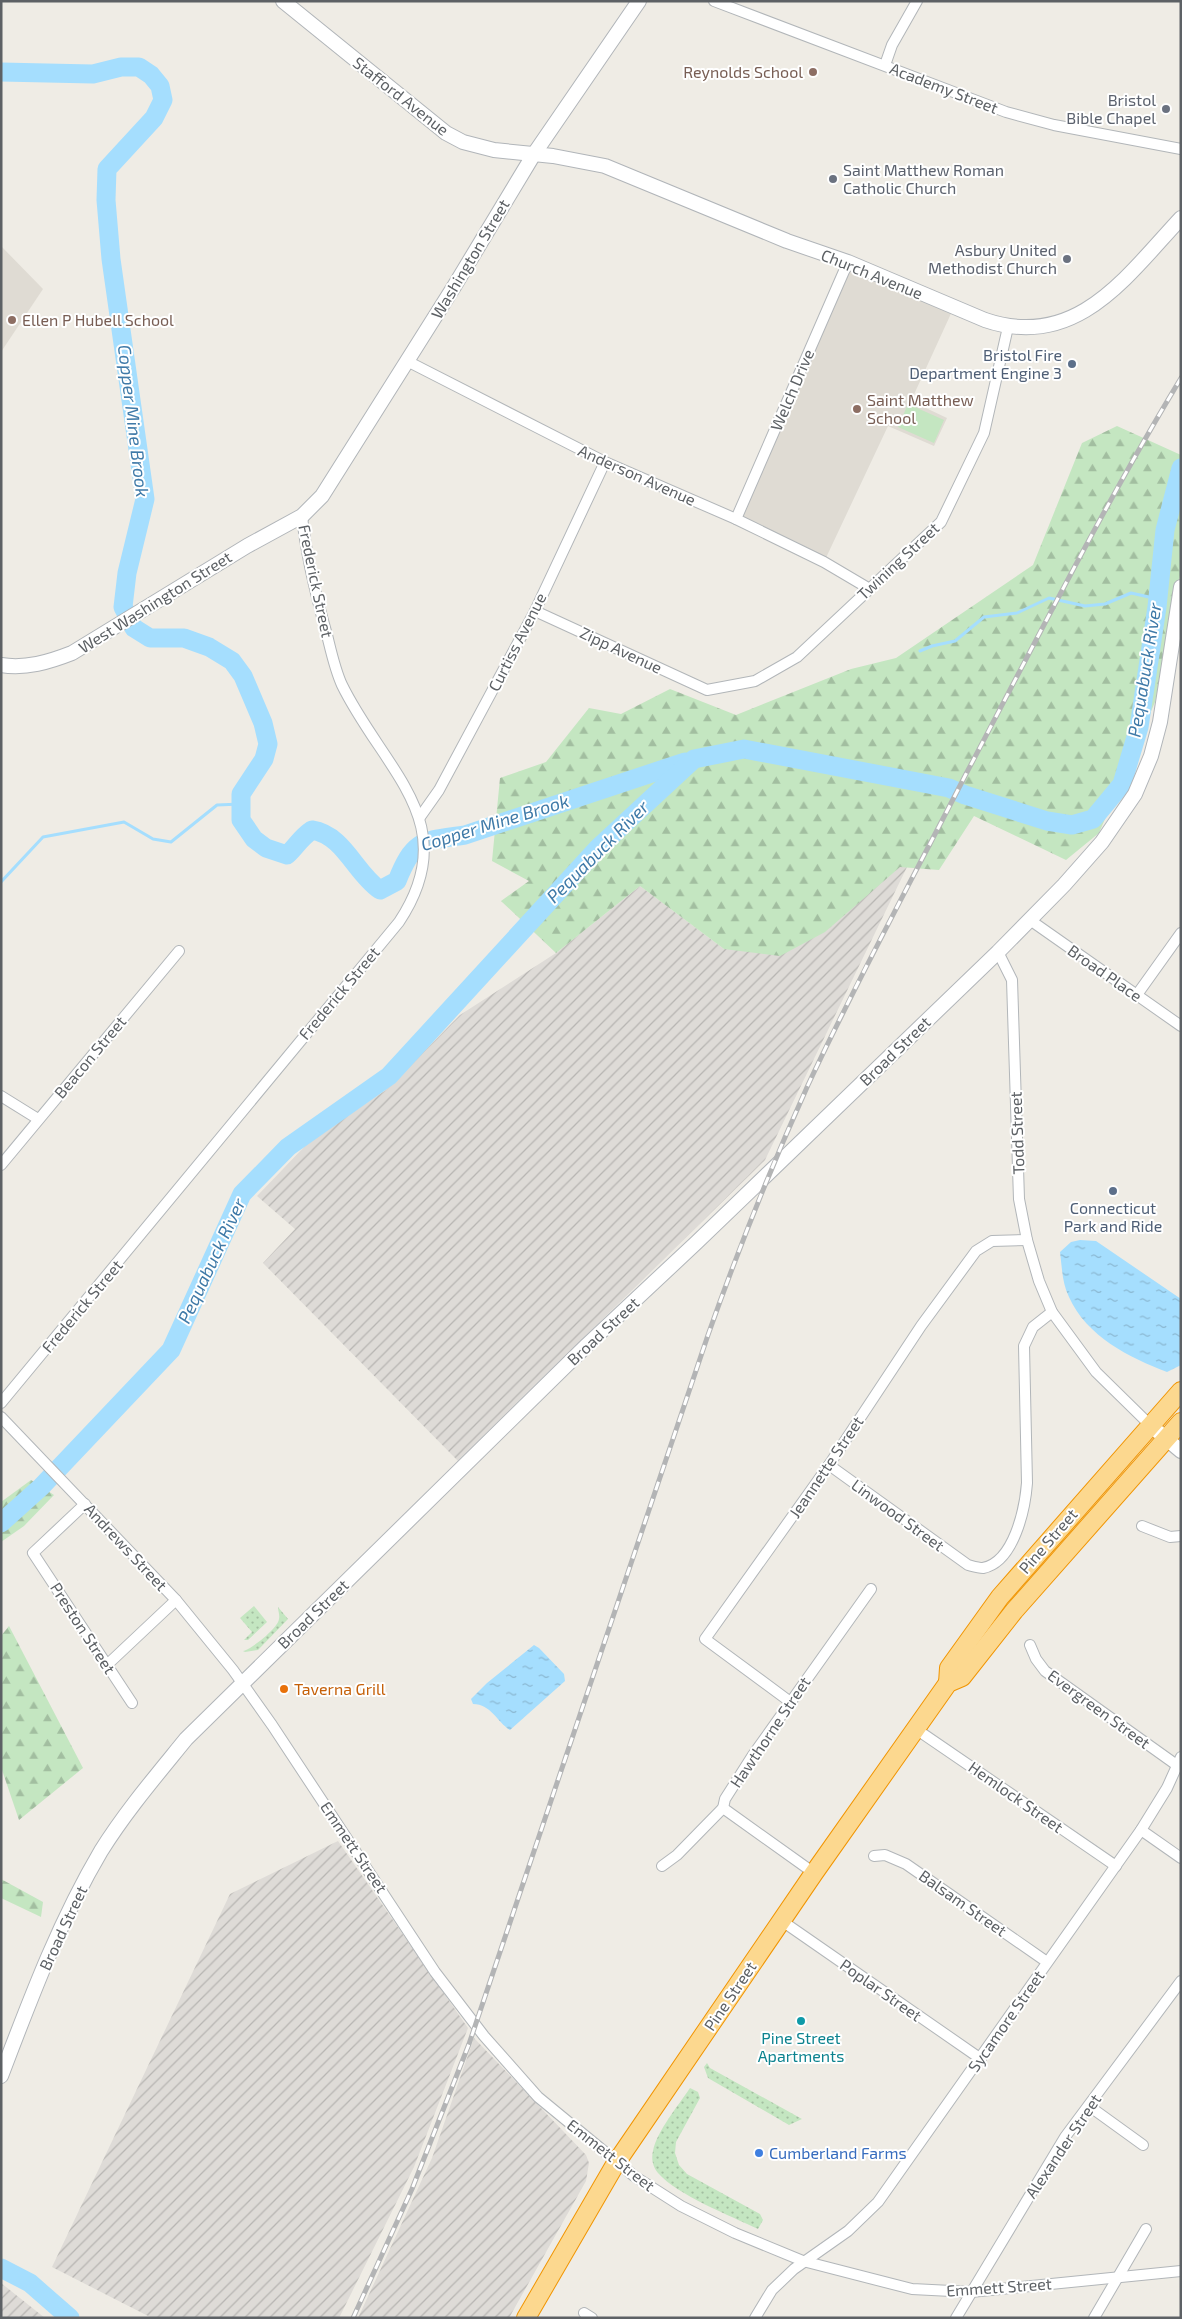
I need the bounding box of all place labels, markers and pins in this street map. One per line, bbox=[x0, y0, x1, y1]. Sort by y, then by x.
place label: Reynolds School bbox=[683, 62, 803, 81]
marker: Reynolds School bbox=[807, 66, 819, 78]
place label: Bristol Bible Chapel bbox=[1066, 90, 1156, 127]
marker: Bristol Bible Chapel bbox=[1160, 103, 1172, 115]
place label: Saint Matthew Roman Catholic Church bbox=[843, 160, 1004, 197]
marker: Saint Matthew Roman Catholic Church bbox=[827, 173, 839, 185]
place label: Asbury United Methodist Church bbox=[928, 240, 1057, 277]
marker: Asbury United Methodist Church bbox=[1061, 253, 1073, 265]
place label: Ellen P Hubell School bbox=[22, 310, 174, 329]
marker: Ellen P Hubell School bbox=[6, 314, 18, 326]
place label: Bristol Fire Department Engine 3 bbox=[909, 345, 1062, 382]
marker: Bristol Fire Department Engine 3 bbox=[1066, 358, 1078, 370]
place label: Saint Matthew School bbox=[867, 390, 974, 427]
marker: Saint Matthew School bbox=[851, 403, 863, 415]
marker: Connecticut Park and Ride bbox=[1107, 1185, 1119, 1197]
place label: Connecticut Park and Ride bbox=[1064, 1198, 1162, 1235]
place label: Taverna Grill bbox=[294, 1679, 386, 1698]
marker: Taverna Grill bbox=[278, 1683, 290, 1695]
marker: Pine Street Apartments bbox=[795, 2015, 807, 2027]
place label: Pine Street Apartments bbox=[758, 2028, 844, 2065]
place label: Cumberland Farms bbox=[769, 2143, 907, 2162]
marker: Cumberland Farms bbox=[753, 2147, 765, 2159]

